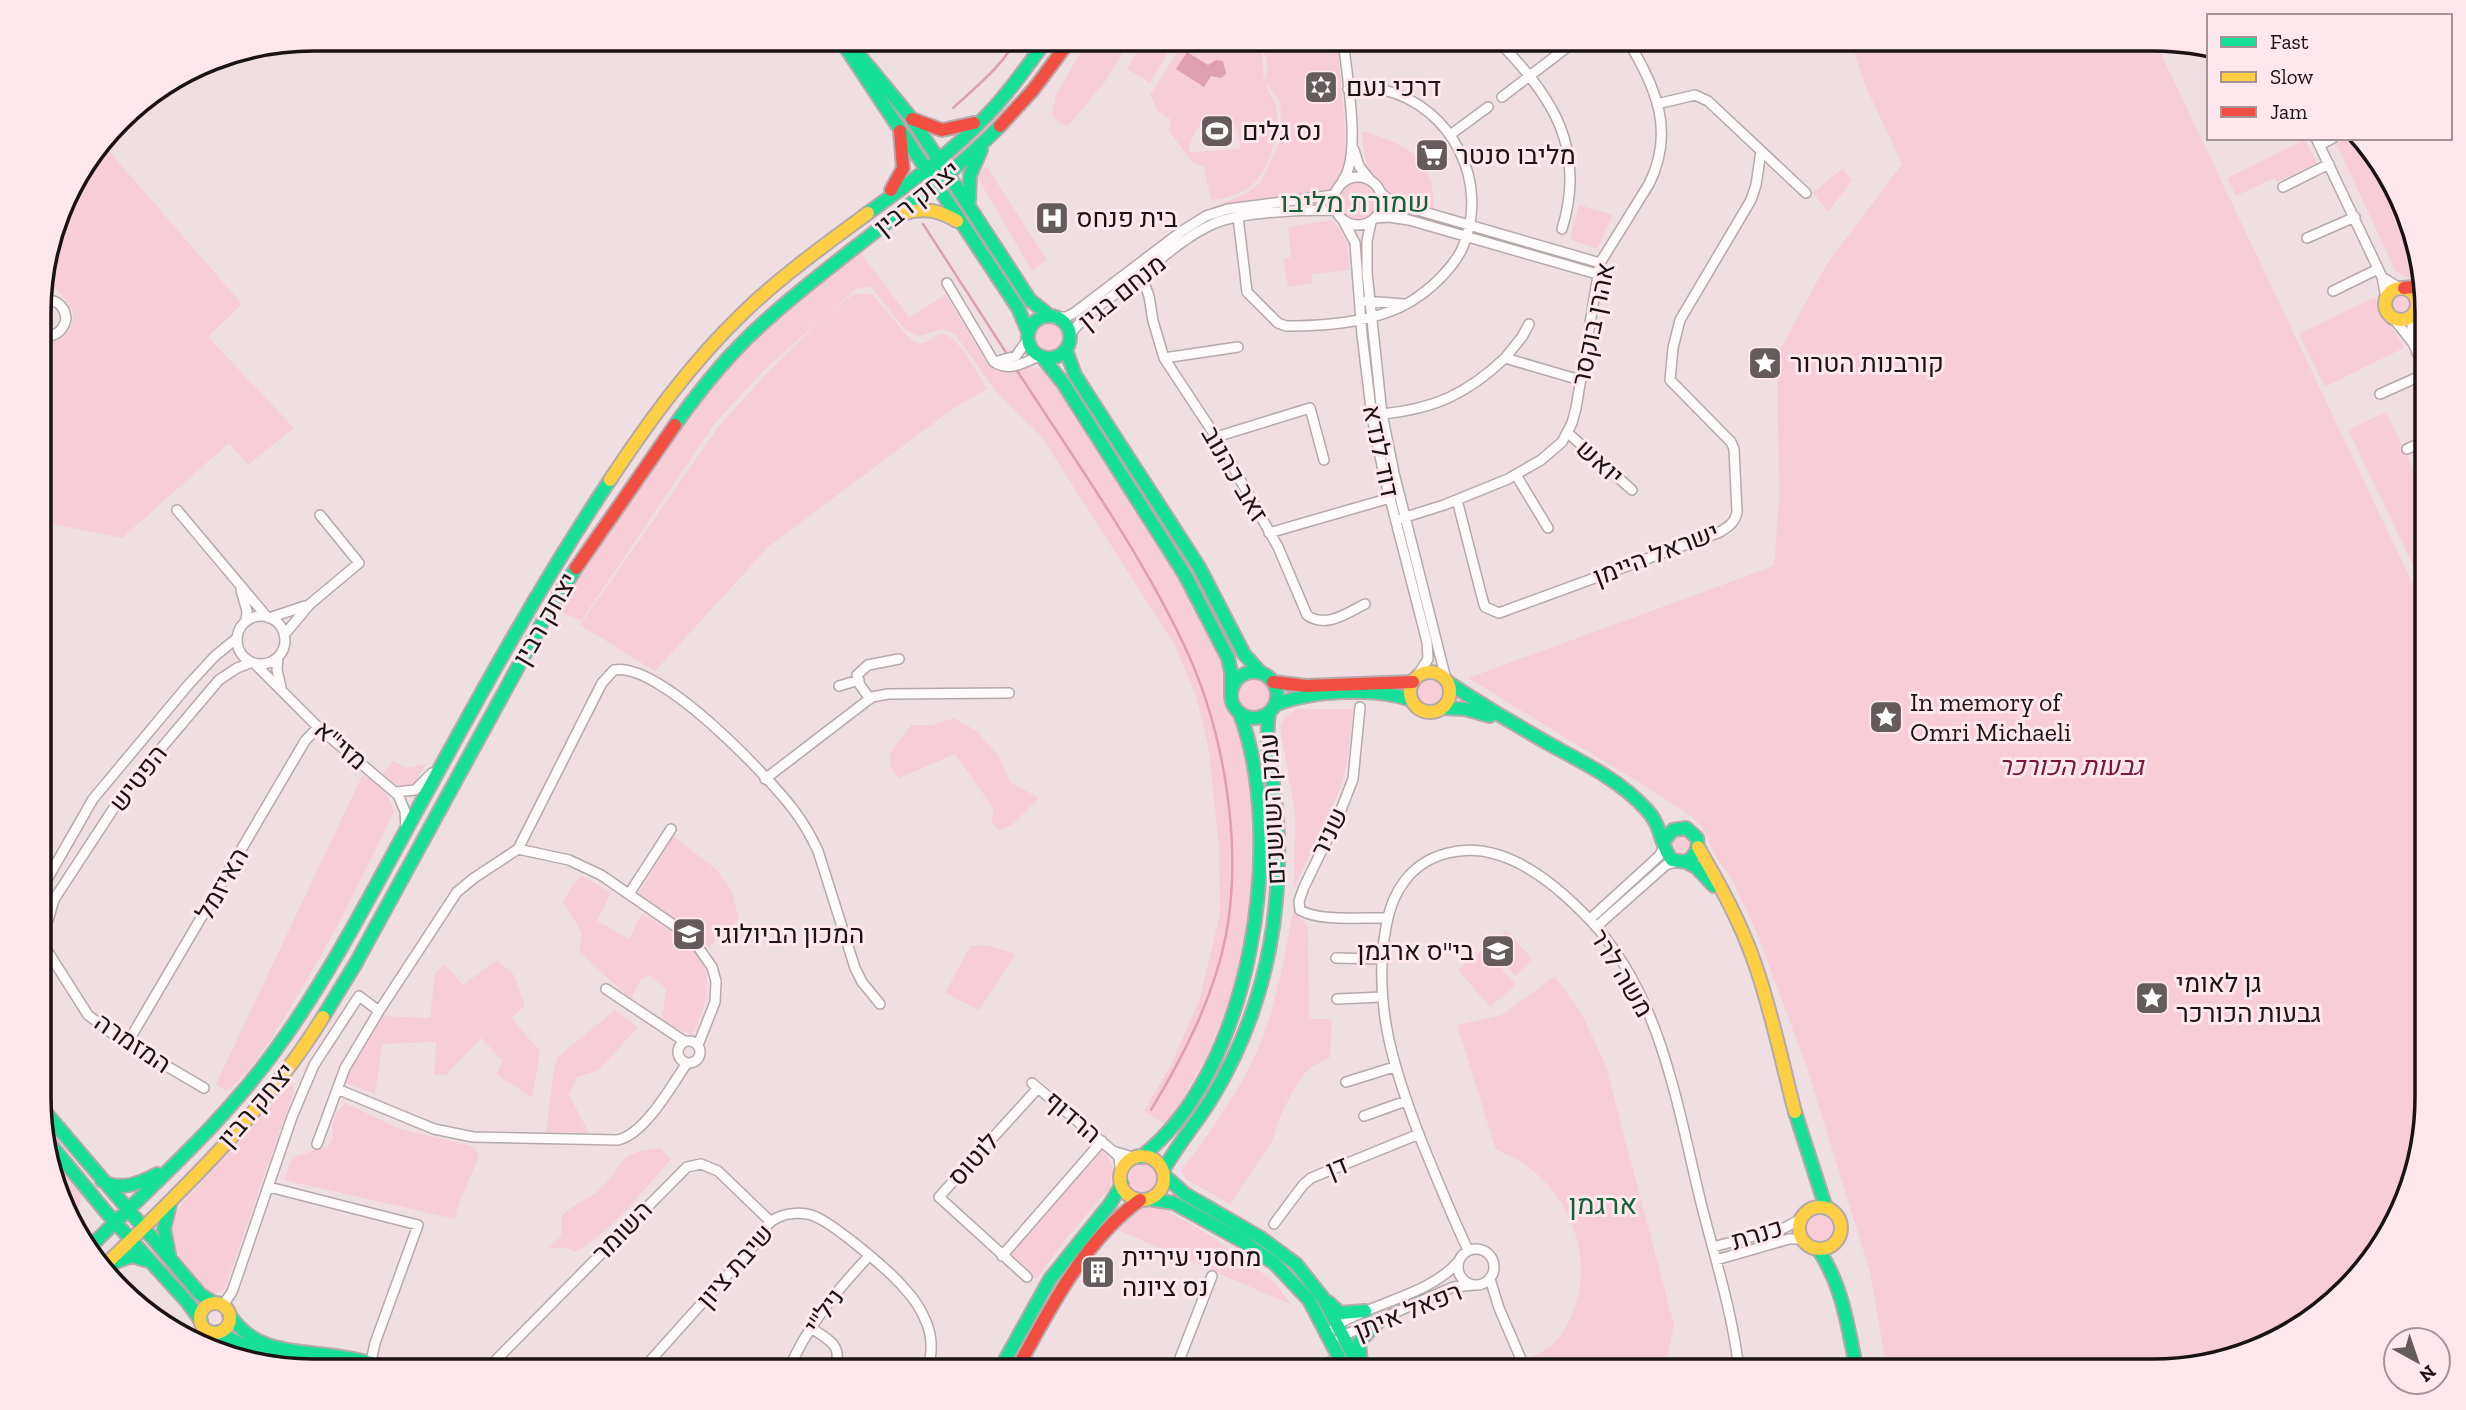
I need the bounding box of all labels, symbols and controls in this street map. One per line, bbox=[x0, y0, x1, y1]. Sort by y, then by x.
legend bbox=[2207, 14, 2452, 140]
text: Fast bbox=[2270, 29, 2309, 54]
text: Slow bbox=[2270, 64, 2313, 89]
synagogue icon: דרכי נעם bbox=[1302, 68, 1340, 106]
place label: דרכי נעם bbox=[1346, 71, 1441, 103]
text: Jam bbox=[2270, 99, 2307, 124]
sports icon: נס גלים bbox=[1198, 112, 1236, 150]
place label: נס גלים bbox=[1242, 115, 1322, 147]
supermarket icon: מליבו סנטר bbox=[1413, 136, 1451, 174]
place label: מליבו סנטר bbox=[1456, 139, 1576, 171]
street label: יצחק רבין bbox=[867, 154, 967, 242]
district label: שמורת מליבו bbox=[1280, 186, 1430, 219]
hospital icon: בית פנחס bbox=[1033, 199, 1071, 237]
place label: בית פנחס bbox=[1076, 202, 1178, 234]
street label: מנחם בגין bbox=[1072, 247, 1172, 337]
street label: אהרן בוקסר bbox=[1564, 260, 1622, 388]
place icon: קורבנות הטרור bbox=[1746, 344, 1784, 382]
place label: קורבנות הטרור bbox=[1790, 347, 1944, 379]
street label: דוד לנדא bbox=[1356, 402, 1406, 500]
street label: זאב כהנוב bbox=[1195, 420, 1275, 528]
street label: יואש bbox=[1570, 432, 1630, 492]
street label: ישראל היימן bbox=[1589, 515, 1723, 593]
street label: יצחק רבין bbox=[506, 567, 584, 671]
place label: In memory of Omri Michaeli bbox=[1910, 686, 2071, 748]
place icon: In memory of Omri Michaeli bbox=[1867, 698, 1905, 736]
street label: מזי"א bbox=[308, 713, 374, 777]
street label: עמק השושנים bbox=[1252, 732, 1292, 886]
street label: הפטיש bbox=[102, 738, 174, 818]
park label: גבעות הכורכר bbox=[1999, 750, 2145, 782]
street label: שניר bbox=[1304, 802, 1354, 862]
street label: האיזמל bbox=[188, 842, 256, 926]
school or university icon: המכון הביולוגי bbox=[670, 915, 708, 953]
place label: המכון הביולוגי bbox=[714, 918, 864, 950]
street label: משה לרר bbox=[1583, 923, 1661, 1023]
school or university icon: בי"ס ארגמן bbox=[1479, 932, 1517, 970]
place label: בי"ס ארגמן bbox=[1357, 935, 1474, 967]
place label: גן לאומי גבעות הכורכר bbox=[2176, 967, 2321, 1029]
place icon: גן לאומי גבעות הכורכר bbox=[2133, 979, 2171, 1017]
street label: המזמרה bbox=[89, 1006, 177, 1080]
street label: יצחק רבין bbox=[211, 1056, 301, 1154]
street label: הרדוף bbox=[1038, 1084, 1108, 1150]
street label: לוטוס bbox=[941, 1126, 1005, 1192]
street label: דן bbox=[1321, 1148, 1353, 1186]
district label: ארגמן bbox=[1569, 1188, 1637, 1221]
street label: השומר bbox=[585, 1194, 659, 1268]
street label: כנרת bbox=[1727, 1211, 1787, 1257]
street label: שיבת ציון bbox=[690, 1217, 780, 1315]
place label: מחסני עיריית נס ציונה bbox=[1122, 1241, 1262, 1303]
building icon: מחסני עיריית נס ציונה bbox=[1079, 1253, 1117, 1291]
street label: רפאל איתן bbox=[1350, 1275, 1466, 1347]
street label: ניל"י bbox=[797, 1282, 851, 1340]
north arrow bbox=[2382, 1326, 2452, 1396]
text: N bbox=[2415, 1360, 2441, 1387]

